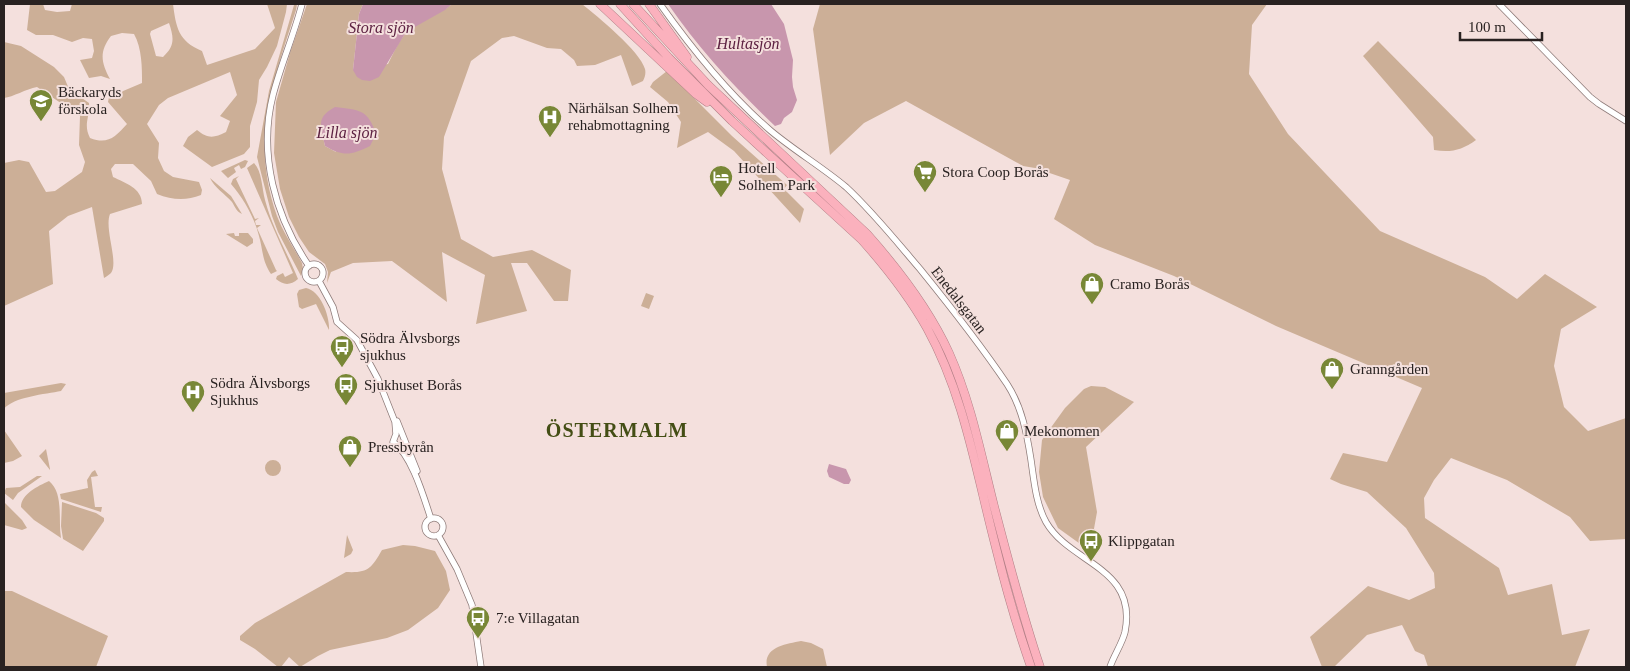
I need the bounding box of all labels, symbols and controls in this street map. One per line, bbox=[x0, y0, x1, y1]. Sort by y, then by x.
scale bar bbox=[1460, 10, 1542, 42]
water label: Stora sjön bbox=[348, 19, 414, 37]
text: 100 m bbox=[1468, 19, 1506, 35]
water label: Hultasjön bbox=[715, 35, 780, 53]
place label: Bäckaryds förskola bbox=[58, 84, 121, 117]
school or university icon: Bäckaryds förskola bbox=[28, 88, 54, 122]
place label: Närhälsan Solhem rehabmottagning bbox=[568, 100, 679, 133]
hospital icon: Närhälsan Solhem rehabmottagning bbox=[537, 104, 563, 138]
water label: Lilla sjön bbox=[316, 124, 377, 142]
supermarket icon: Stora Coop Borås bbox=[912, 159, 938, 193]
place label: Hotell Solhem Park bbox=[738, 160, 816, 193]
hotel icon: Hotell Solhem Park bbox=[708, 164, 734, 198]
place label: Stora Coop Borås bbox=[942, 164, 1049, 180]
street label: Enedalsgatan bbox=[928, 264, 990, 337]
shop icon: Cramo Borås bbox=[1079, 271, 1105, 305]
place label: Cramo Borås bbox=[1110, 276, 1190, 292]
place label: Södra Älvsborgs sjukhus bbox=[360, 330, 460, 363]
bus stop icon: Södra Älvsborgs sjukhus bbox=[329, 334, 355, 368]
shop icon: Granngården bbox=[1319, 356, 1345, 390]
place label: Granngården bbox=[1350, 361, 1429, 377]
bus stop icon: Sjukhuset Borås bbox=[333, 372, 359, 406]
place label: Södra Älvsborgs Sjukhus bbox=[210, 375, 310, 408]
place label: Sjukhuset Borås bbox=[364, 377, 462, 393]
hospital icon: Södra Älvsborgs Sjukhus bbox=[180, 379, 206, 413]
shop icon: Mekonomen bbox=[994, 418, 1020, 452]
district label: ÖSTERMALM bbox=[546, 419, 688, 441]
place label: Mekonomen bbox=[1024, 423, 1100, 439]
shop icon: Pressbyrån bbox=[337, 434, 363, 468]
place label: Pressbyrån bbox=[368, 439, 434, 455]
bus stop icon: Klippgatan bbox=[1078, 528, 1104, 562]
place label: Klippgatan bbox=[1108, 533, 1175, 549]
bus stop icon: 7:e Villagatan bbox=[465, 605, 491, 639]
place label: 7:e Villagatan bbox=[496, 610, 580, 626]

